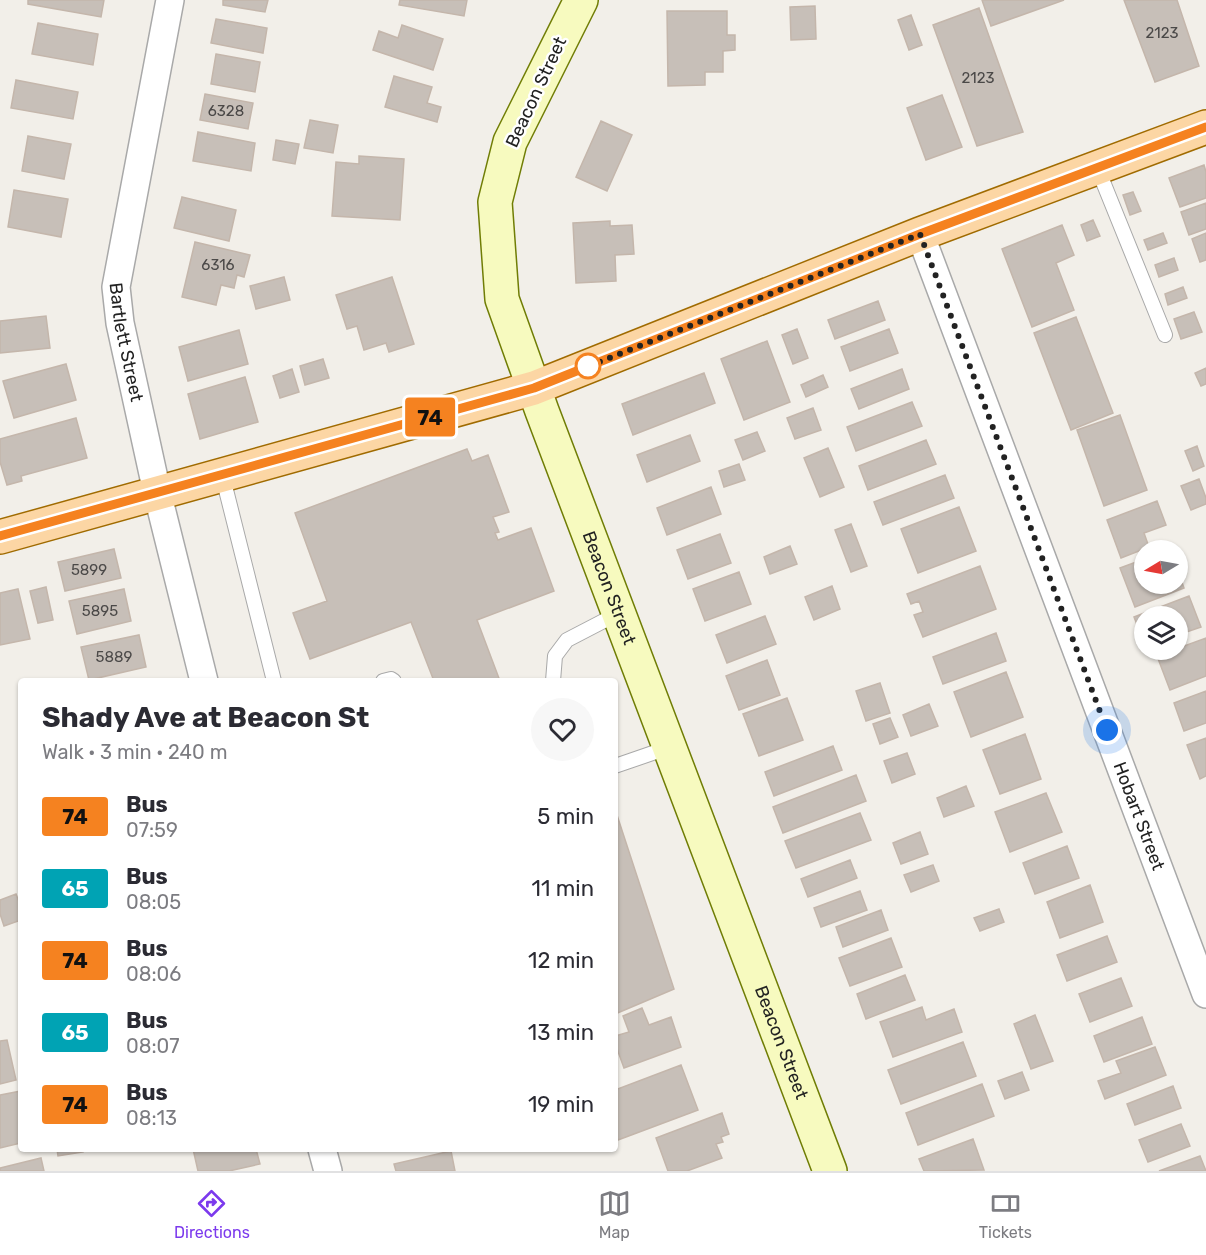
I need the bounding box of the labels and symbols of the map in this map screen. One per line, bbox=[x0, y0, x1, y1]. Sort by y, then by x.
house number: 2123 bbox=[1145, 24, 1179, 42]
street label: Beacon Street bbox=[501, 33, 571, 151]
house number: 2123 bbox=[961, 69, 995, 87]
house number: 6328 bbox=[208, 102, 244, 120]
house number: 6316 bbox=[201, 256, 235, 274]
street label: Bartlett Street bbox=[105, 281, 148, 404]
unlabelled marker bbox=[575, 353, 601, 379]
line badge: 74 bbox=[403, 398, 457, 436]
street label: Beacon Street bbox=[578, 528, 641, 648]
north arrow bbox=[1134, 540, 1188, 594]
house number: 5899 bbox=[71, 561, 107, 579]
house number: 5895 bbox=[82, 602, 118, 620]
house number: 5889 bbox=[96, 648, 133, 666]
your location bbox=[1092, 715, 1122, 745]
street label: Hobart Street bbox=[1109, 759, 1169, 873]
street label: Beacon Street bbox=[750, 982, 813, 1102]

